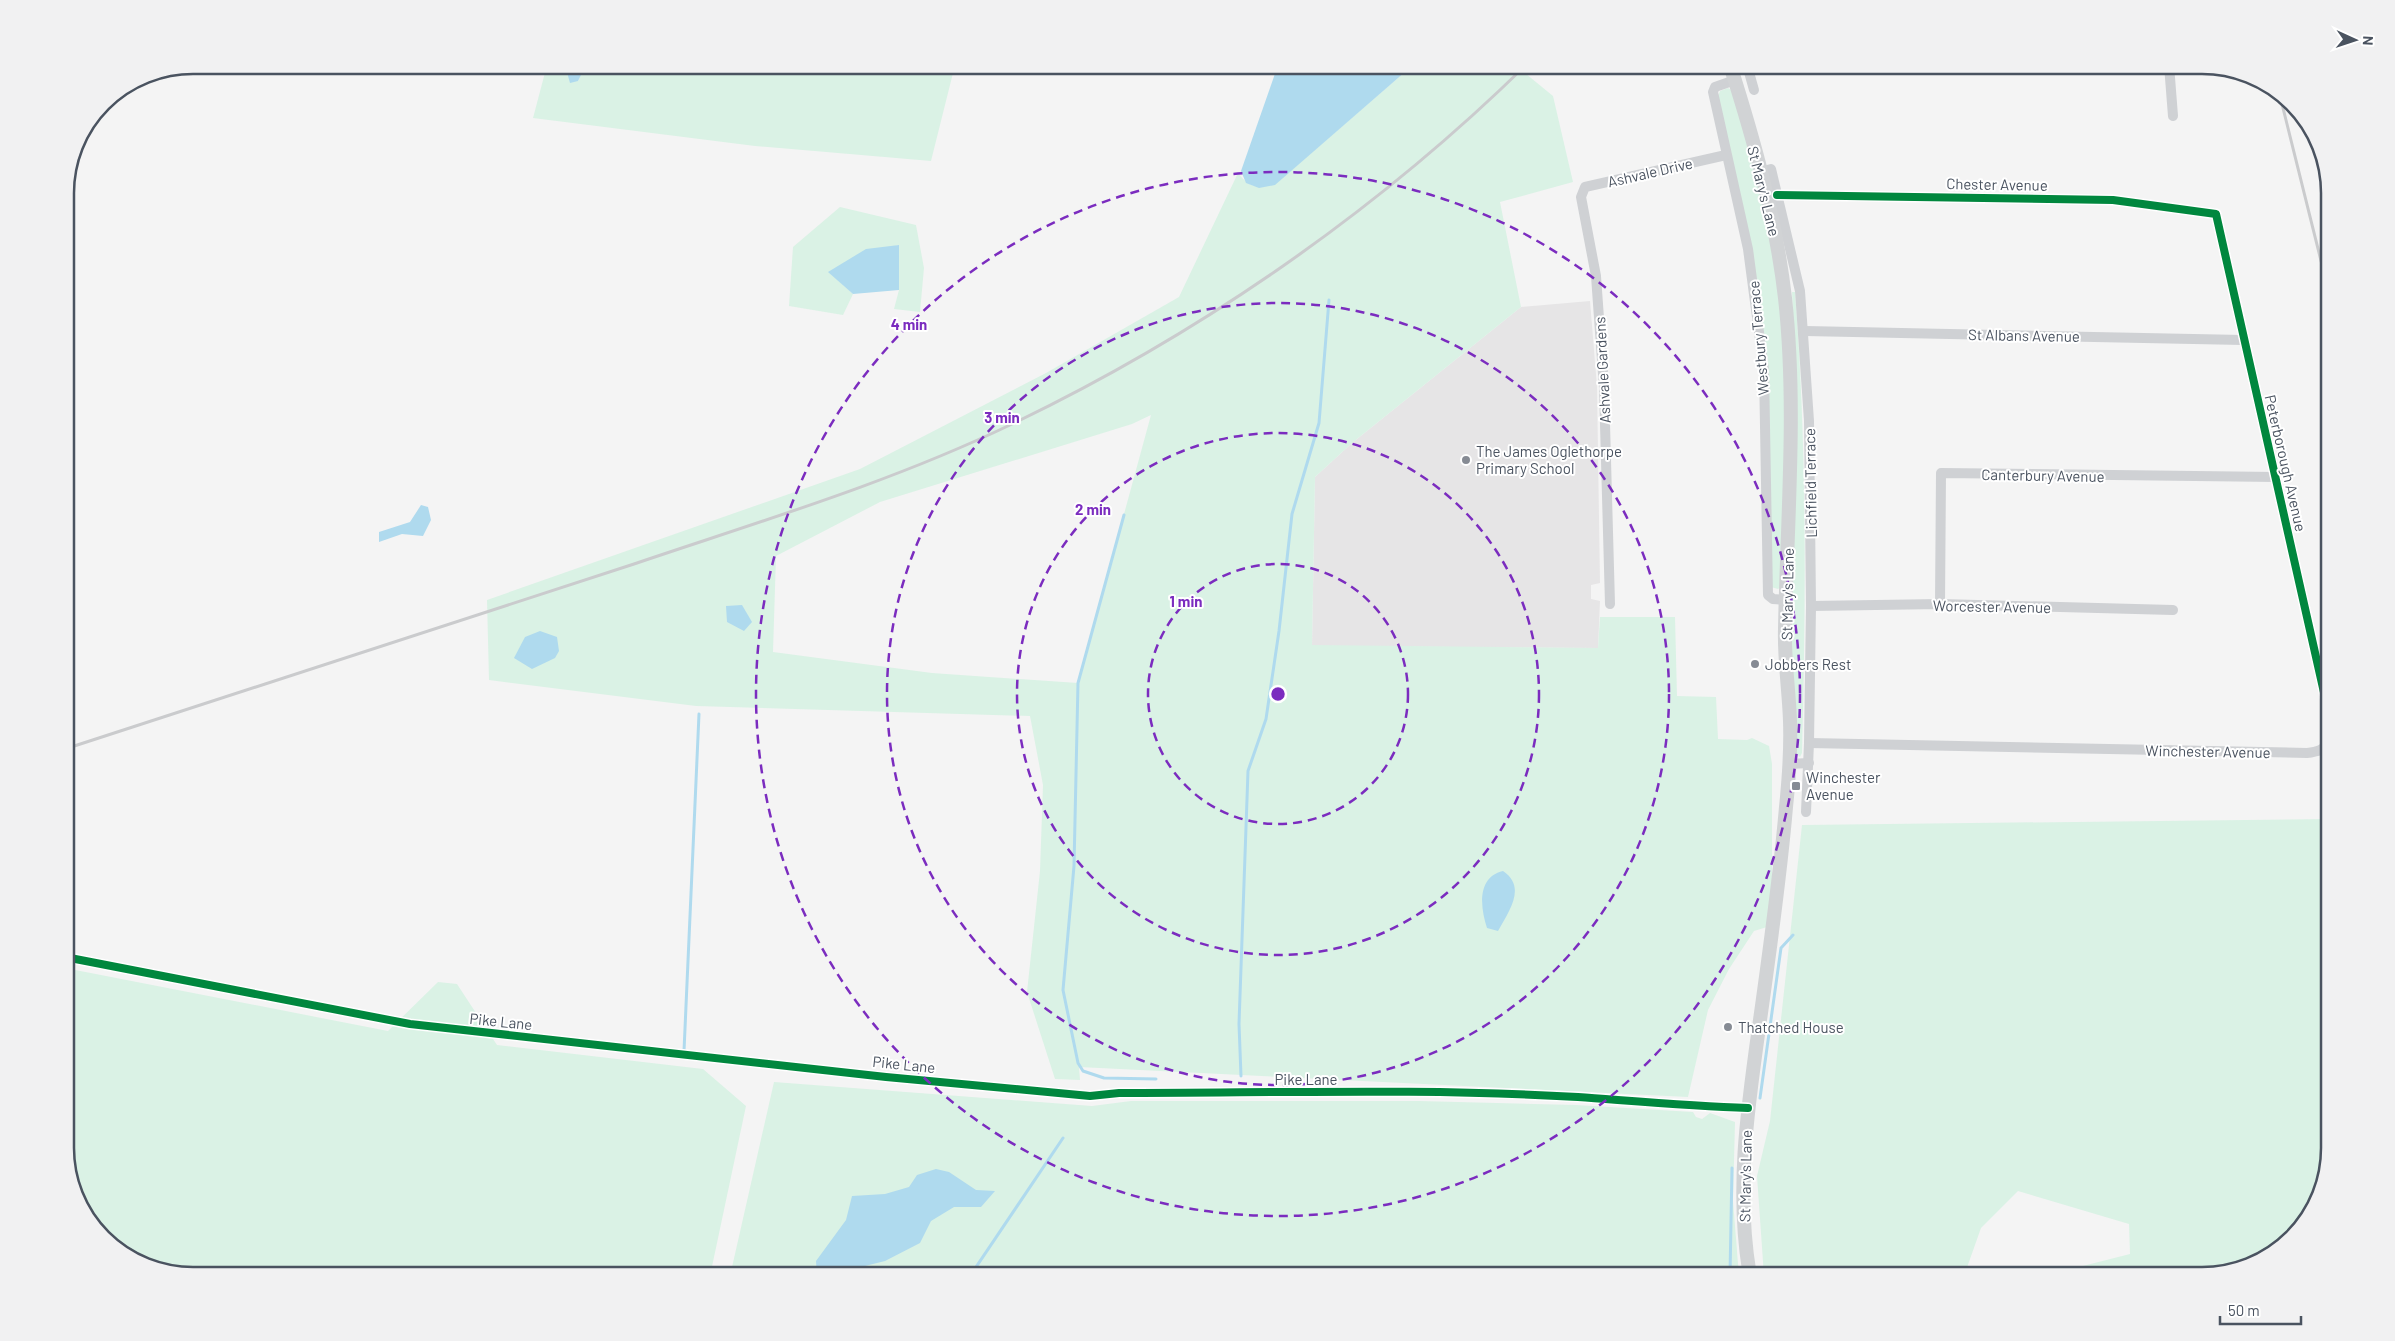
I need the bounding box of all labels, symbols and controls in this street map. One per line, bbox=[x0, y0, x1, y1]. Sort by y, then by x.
north arrow bbox=[2330, 15, 2380, 65]
text: N bbox=[2360, 36, 2377, 46]
street label: St Mary's Lane bbox=[1744, 144, 1784, 238]
street label: Ashvale Drive bbox=[1606, 153, 1694, 191]
street label: Chester Avenue bbox=[1946, 174, 2048, 194]
street label: Westbury Terrace bbox=[1744, 280, 1772, 396]
text: 4 min bbox=[891, 315, 927, 333]
street label: Ashvale Gardens bbox=[1590, 316, 1614, 424]
street label: St Albans Avenue bbox=[1968, 325, 2080, 345]
street label: Peterborough Avenue bbox=[2262, 393, 2310, 533]
text: 3 min bbox=[984, 408, 1020, 426]
street label: Lichfield Terrace bbox=[1800, 428, 1820, 538]
place label: The James Oglethorpe Primary School bbox=[1476, 442, 1622, 477]
marker: The James Oglethorpe Primary School bbox=[1460, 454, 1472, 466]
street label: Canterbury Avenue bbox=[1981, 465, 2105, 485]
text: 2 min bbox=[1075, 500, 1111, 518]
street label: St Mary's Lane bbox=[1777, 548, 1797, 640]
text: 1 min bbox=[1170, 592, 1202, 610]
street label: Worcester Avenue bbox=[1933, 596, 2051, 616]
place label: Jobbers Rest bbox=[1765, 655, 1851, 673]
marker: Jobbers Rest bbox=[1749, 658, 1761, 670]
centre of rings bbox=[1269, 685, 1287, 703]
street label: Winchester Avenue bbox=[2145, 741, 2271, 761]
place label: Winchester Avenue bbox=[1806, 768, 1881, 803]
marker: Winchester Avenue bbox=[1790, 780, 1802, 792]
street label: Pike Lane bbox=[469, 1009, 533, 1033]
place label: Thatched House bbox=[1738, 1018, 1844, 1036]
marker: Thatched House bbox=[1722, 1021, 1734, 1033]
street label: Pike Lane bbox=[872, 1052, 936, 1076]
street label: Pike Lane bbox=[1274, 1070, 1338, 1088]
street label: St Mary's Lane bbox=[1735, 1130, 1755, 1222]
scale bar bbox=[2220, 1294, 2301, 1326]
text: 50 m bbox=[2228, 1301, 2260, 1319]

